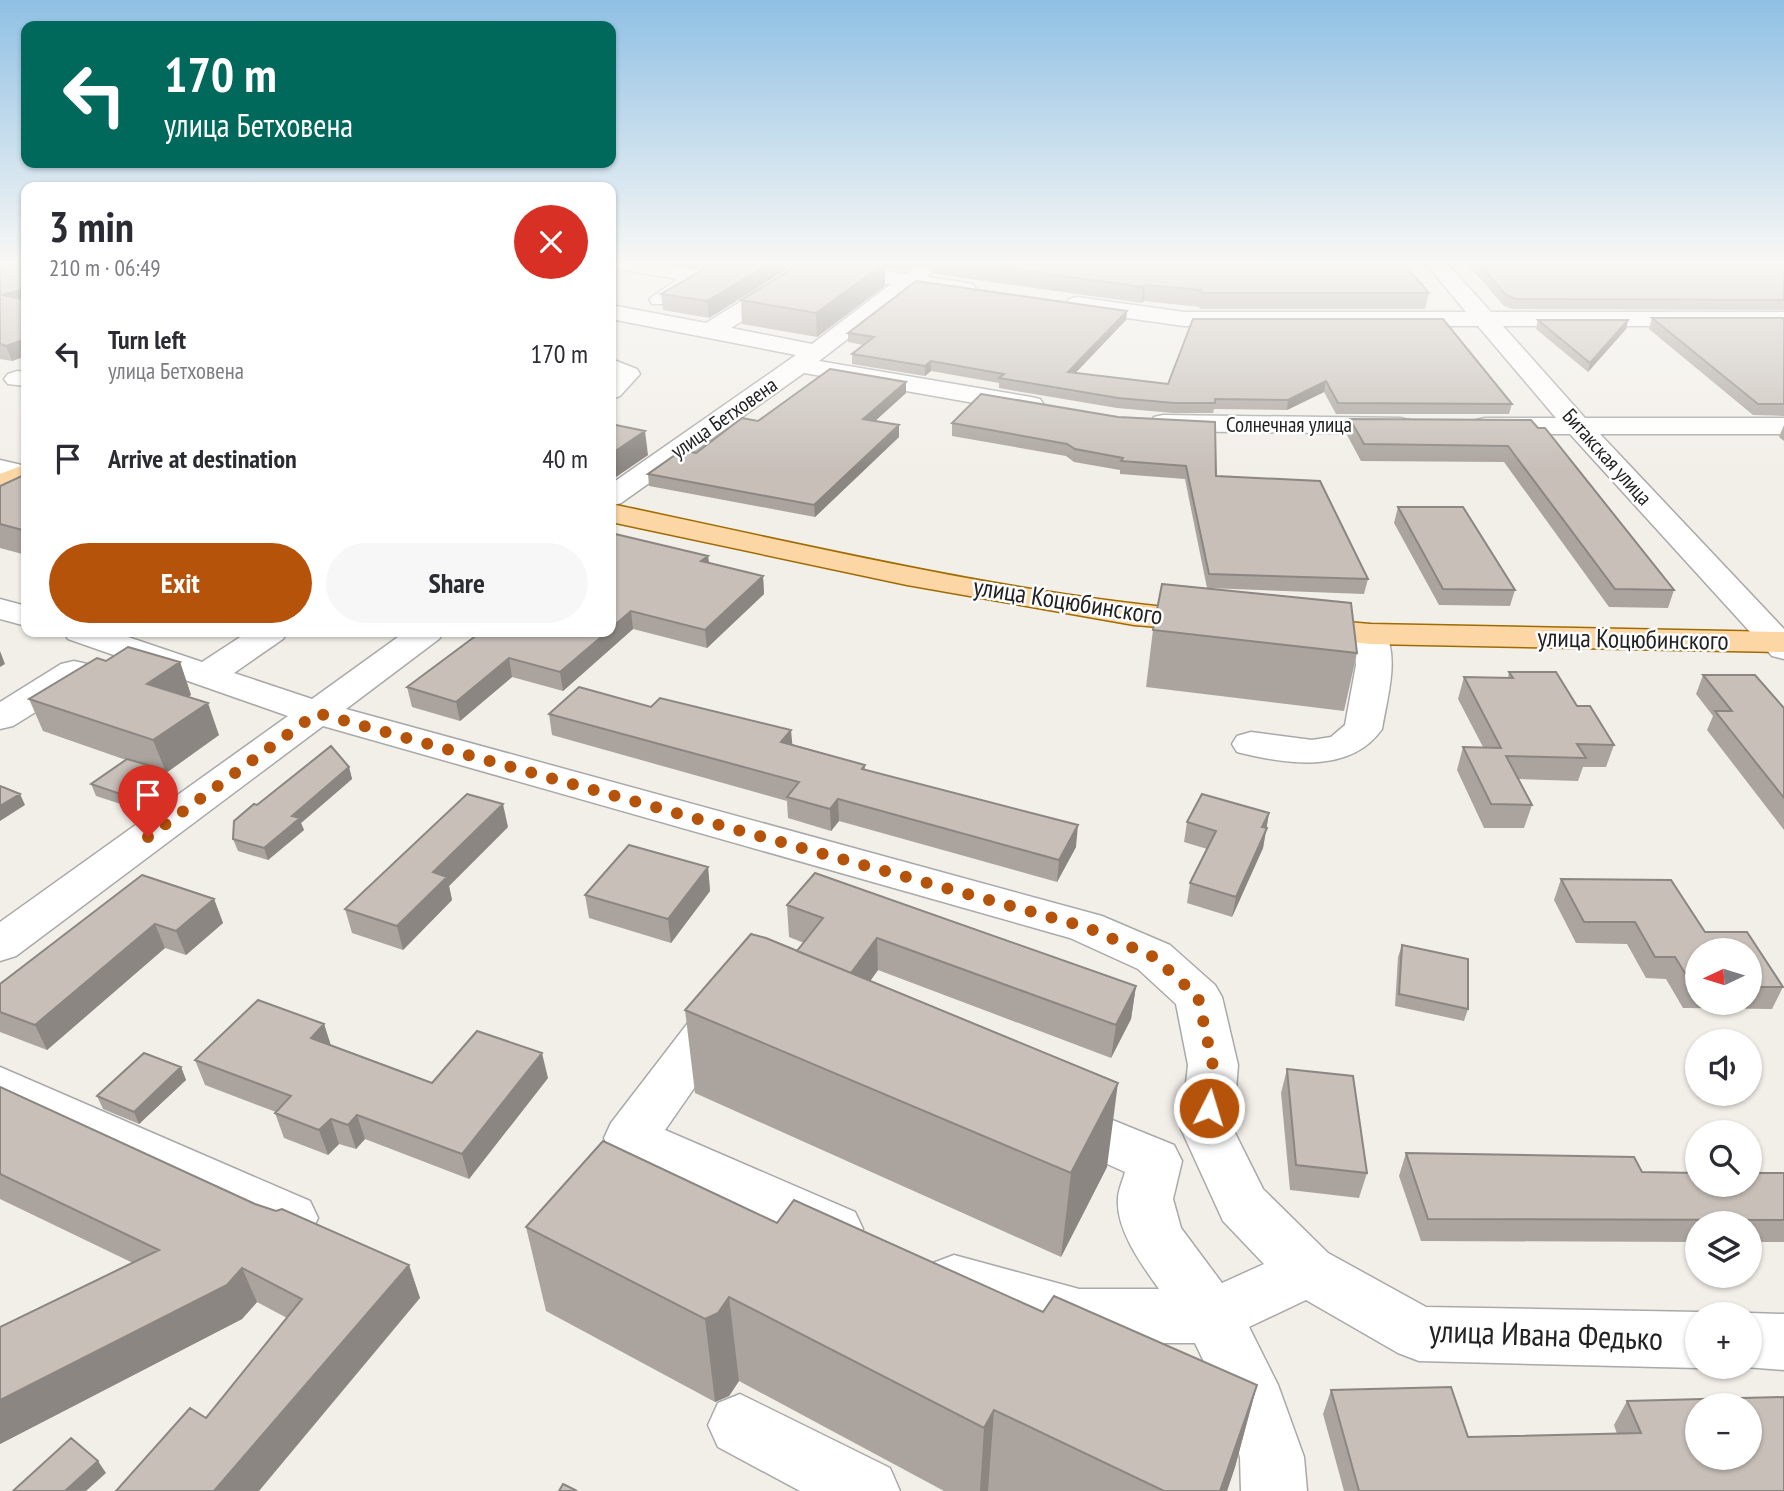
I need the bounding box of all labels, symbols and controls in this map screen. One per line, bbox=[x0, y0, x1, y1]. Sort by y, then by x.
text: 170 m bbox=[164, 42, 277, 106]
icon: left bbox=[49, 49, 140, 140]
text: улица Бетховена bbox=[164, 104, 353, 146]
text: 3 min bbox=[49, 199, 134, 254]
button: close bbox=[514, 205, 588, 279]
text: 210 m · 06:49 bbox=[49, 253, 161, 282]
text: Turn left bbox=[108, 323, 186, 356]
icon: left bbox=[49, 335, 87, 373]
text: 170 m bbox=[530, 337, 588, 370]
text: улица Бетховена bbox=[108, 356, 244, 385]
street label: улица Бетховена bbox=[665, 371, 782, 464]
street label: Битакская улица bbox=[1557, 403, 1658, 511]
street label: Солнечная улица bbox=[1226, 411, 1352, 438]
icon: arrive bbox=[49, 440, 87, 478]
text: Arrive at destination bbox=[108, 442, 297, 475]
text: 40 m bbox=[542, 442, 588, 475]
button: Exit bbox=[49, 543, 312, 623]
button: Share bbox=[326, 543, 588, 623]
street label: улица Коцюбинского bbox=[971, 569, 1165, 632]
street label: улица Коцюбинского bbox=[1537, 620, 1729, 657]
pin bbox=[118, 765, 178, 837]
icon: arrive bbox=[129, 776, 167, 814]
north arrow bbox=[1685, 938, 1762, 1015]
map controls bbox=[1685, 938, 1762, 1470]
button: sound bbox=[1685, 1029, 1762, 1106]
position arrow bbox=[1172, 1071, 1246, 1145]
button: search bbox=[1685, 1120, 1762, 1197]
button: layers bbox=[1685, 1211, 1762, 1288]
button: + bbox=[1685, 1302, 1762, 1379]
street label: улица Ивана Федько bbox=[1428, 1309, 1664, 1359]
button: − bbox=[1685, 1393, 1762, 1470]

